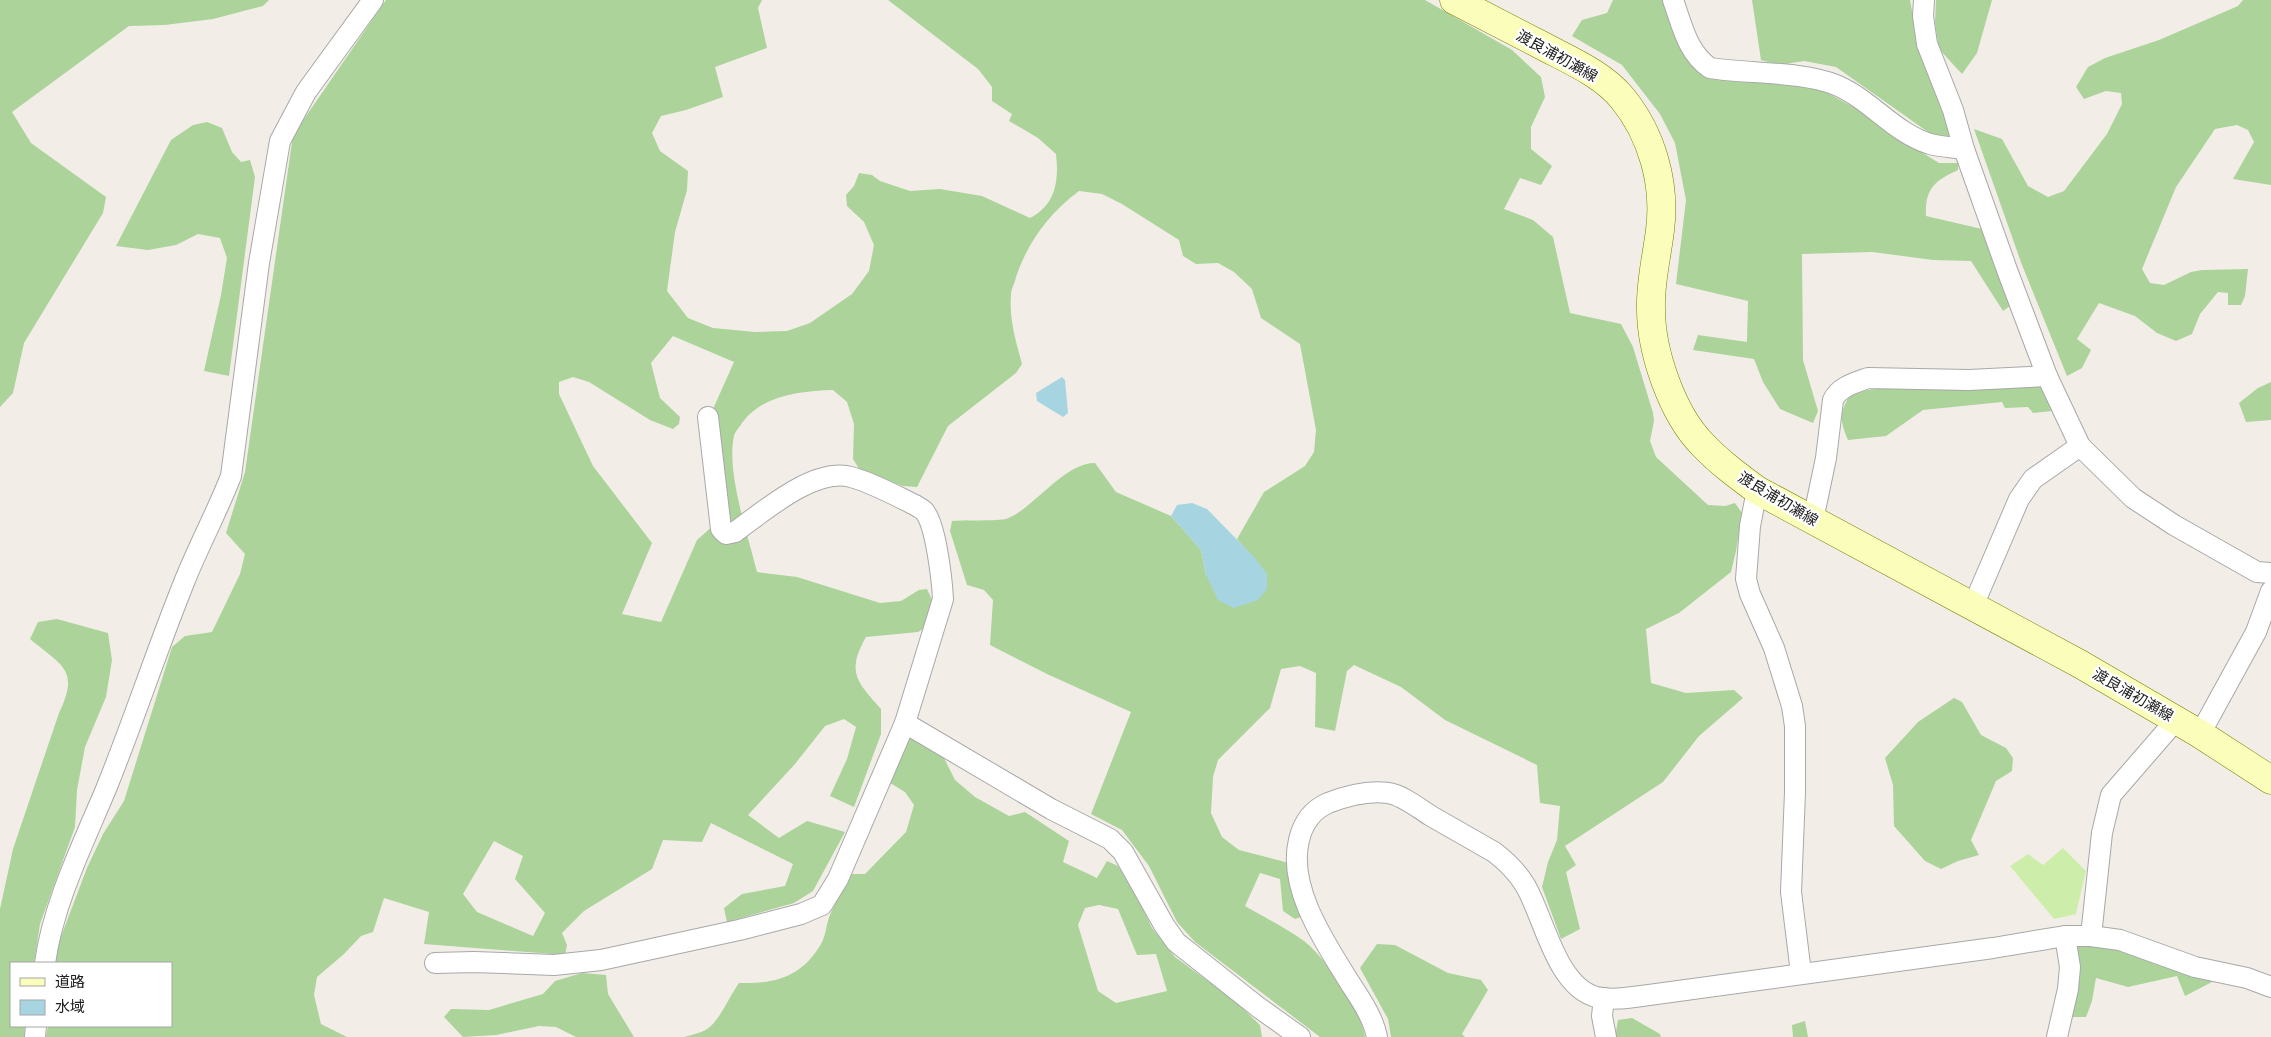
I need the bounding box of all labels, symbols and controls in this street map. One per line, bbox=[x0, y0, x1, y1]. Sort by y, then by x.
street label: 渡良浦初瀬線 bbox=[1513, 25, 1602, 86]
street label: 渡良浦初瀬線 bbox=[1735, 466, 1822, 530]
street label: 渡良浦初瀬線 bbox=[2090, 663, 2177, 725]
legend bbox=[10, 962, 172, 1027]
text: 道路 bbox=[55, 971, 85, 991]
text: 水域 bbox=[55, 996, 85, 1016]

